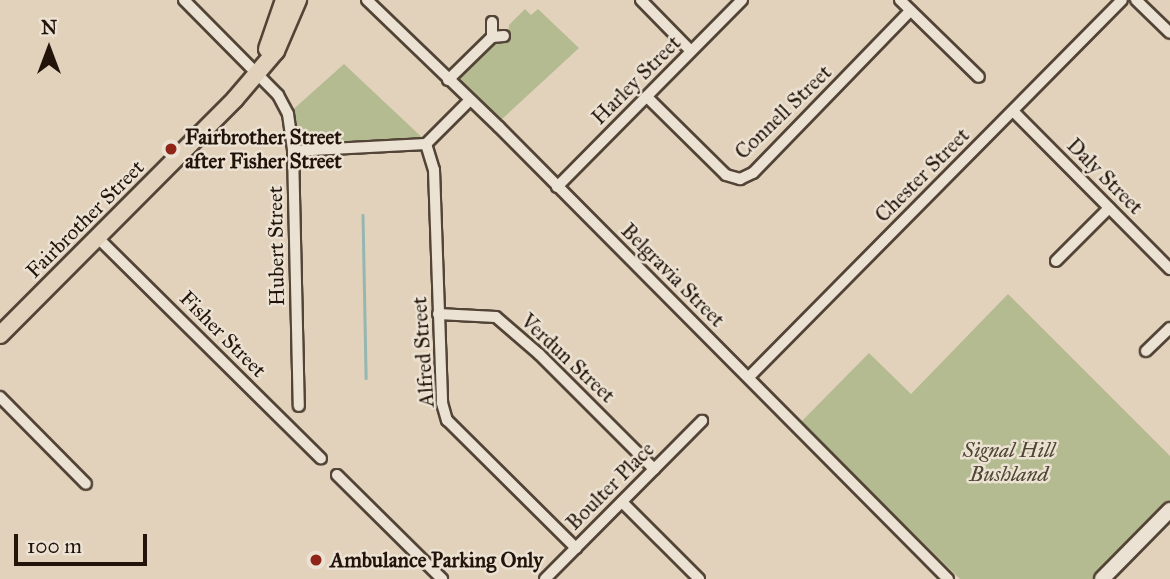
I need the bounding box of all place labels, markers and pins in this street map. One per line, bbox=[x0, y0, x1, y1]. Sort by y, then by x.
place label: Fairbrother Street after Fisher Street bbox=[185, 124, 342, 174]
marker: Fairbrother Street after Fisher Street bbox=[163, 141, 179, 157]
place label: Ambulance Parking Only bbox=[330, 547, 543, 573]
marker: Ambulance Parking Only bbox=[308, 552, 324, 568]

